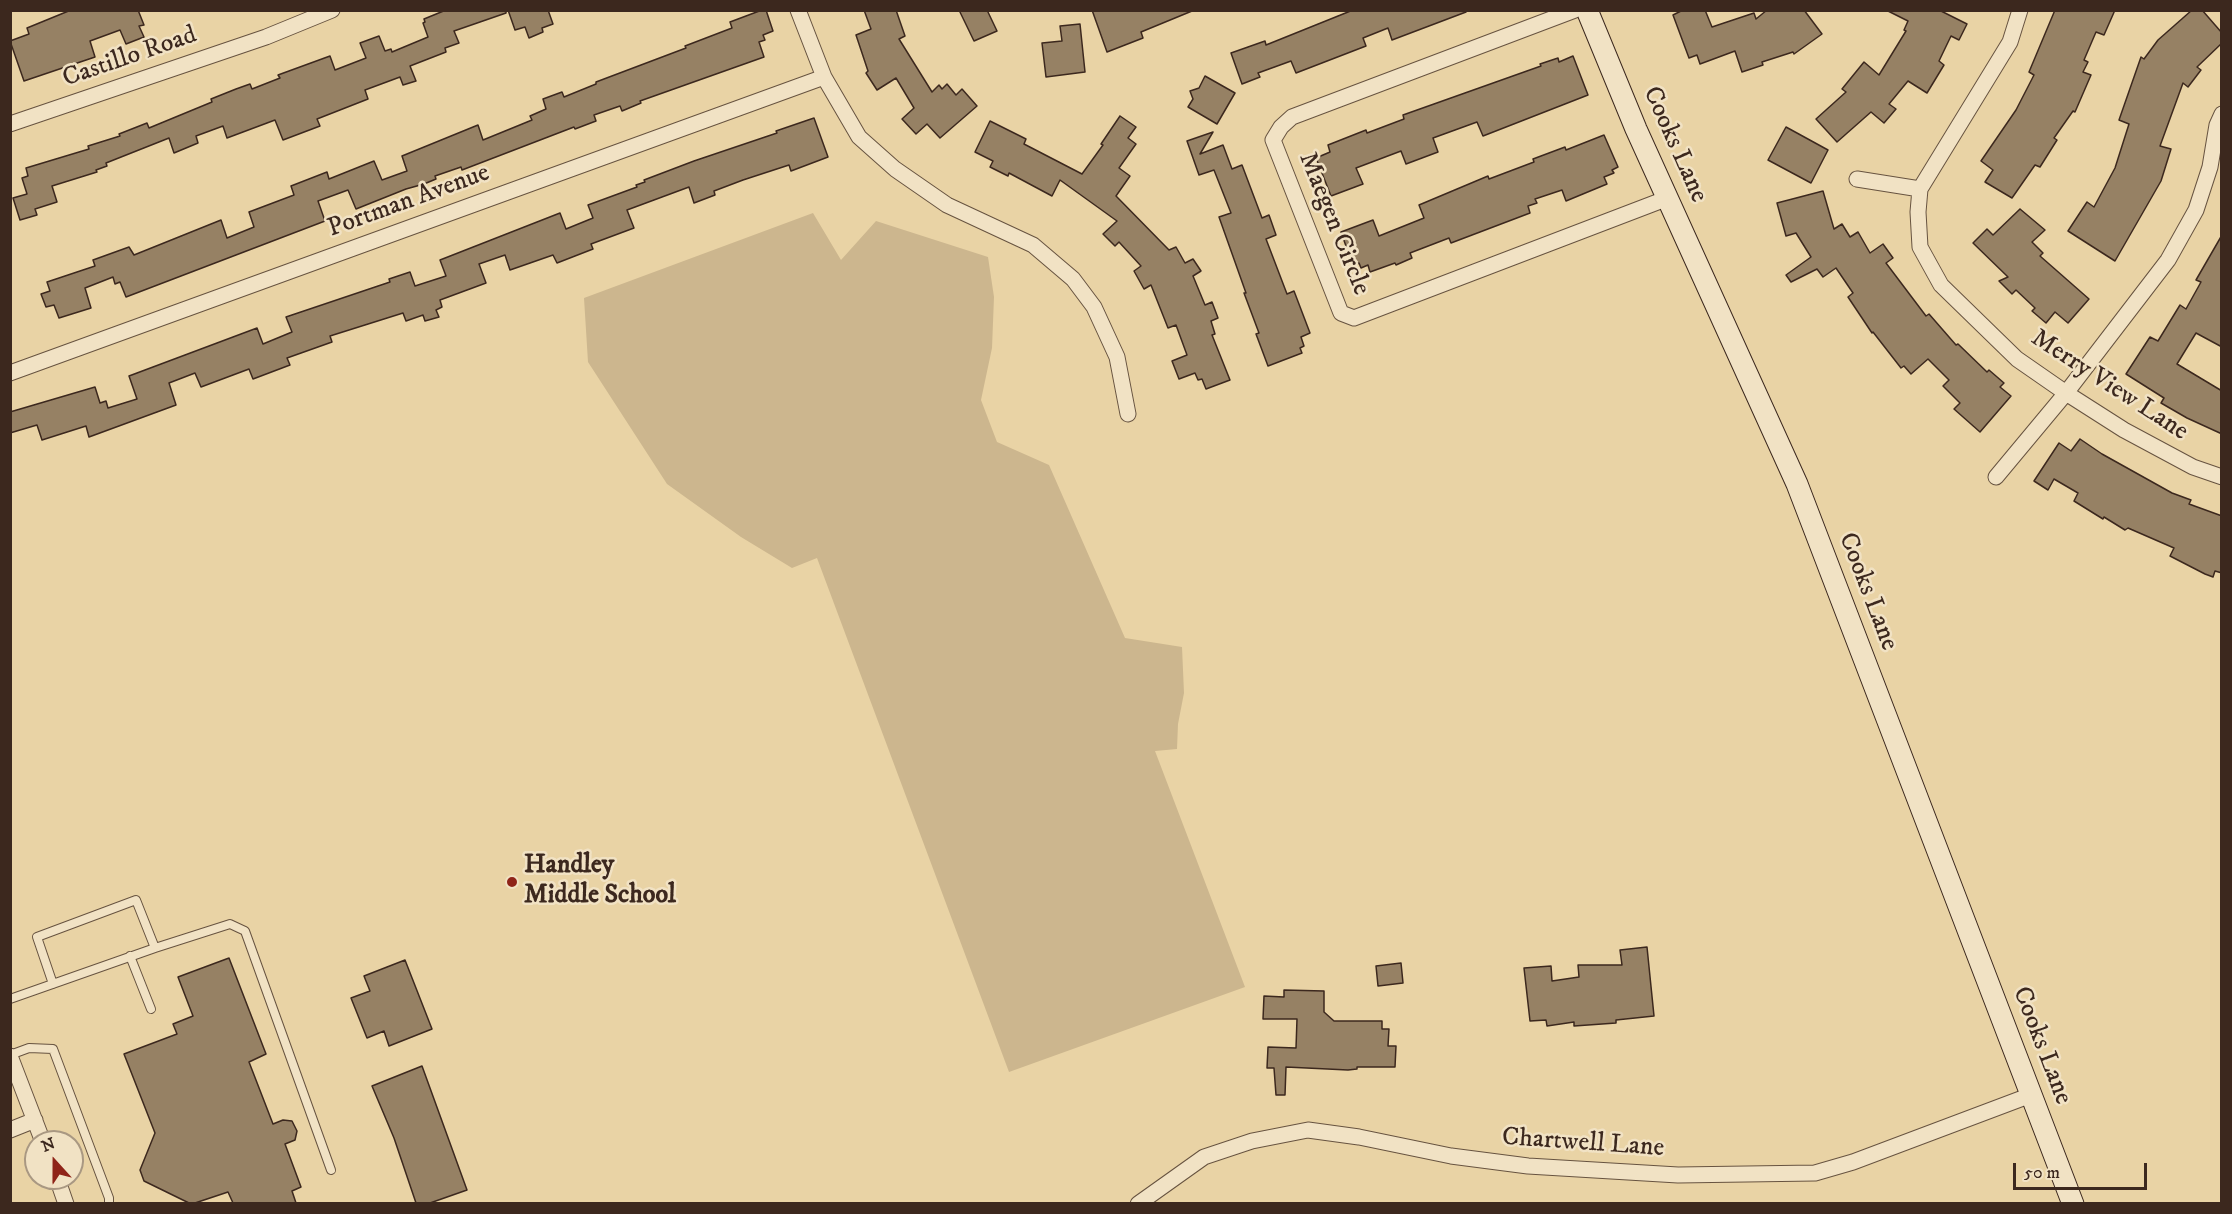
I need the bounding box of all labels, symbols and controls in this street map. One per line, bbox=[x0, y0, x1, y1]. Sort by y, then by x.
street label: Castillo Road bbox=[59, 21, 201, 95]
street label: Cooks Lane bbox=[1635, 82, 1713, 208]
street label: Maegen Circle bbox=[1290, 148, 1376, 300]
street label: Portman Avenue bbox=[324, 158, 494, 246]
street label: Merry View Lane bbox=[2024, 324, 2194, 448]
street label: Cooks Lane bbox=[1830, 529, 1904, 655]
place label: Handley Middle School bbox=[524, 851, 676, 912]
marker: Handley Middle School bbox=[505, 875, 519, 889]
street label: Cooks Lane bbox=[2004, 983, 2078, 1109]
street label: Chartwell Lane bbox=[1501, 1123, 1665, 1165]
north arrow bbox=[24, 1130, 84, 1190]
text: N bbox=[39, 1133, 58, 1157]
scale bar bbox=[2016, 1151, 2150, 1189]
text: 50 m bbox=[2024, 1162, 2060, 1184]

